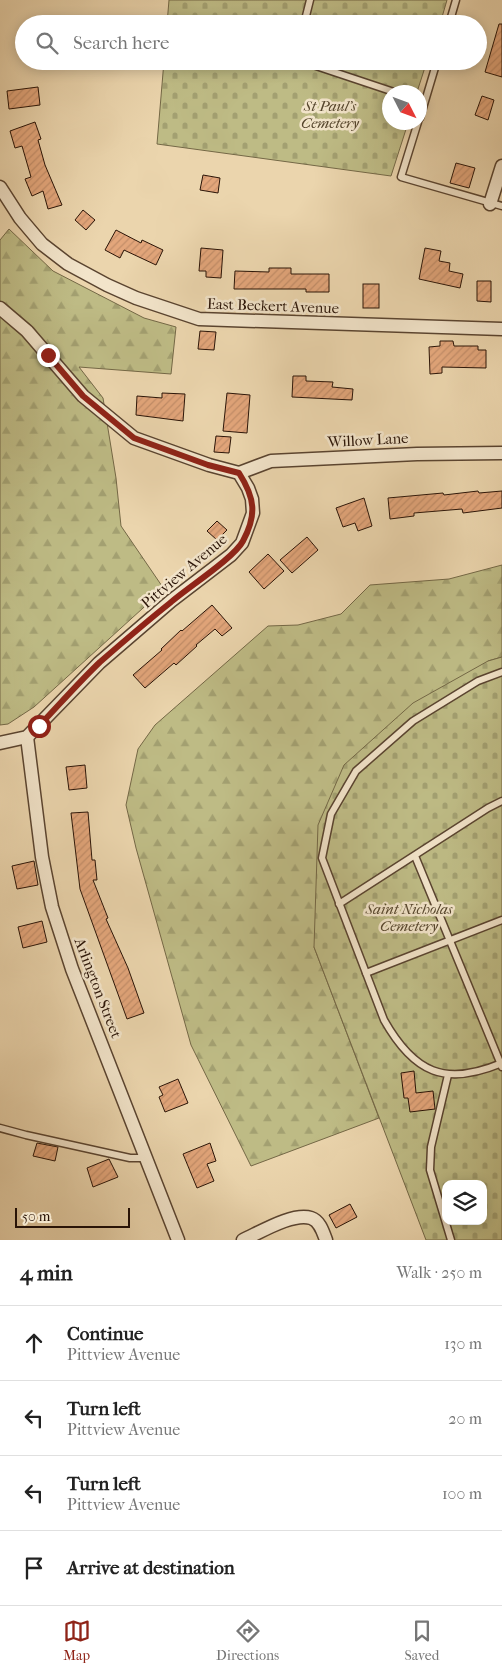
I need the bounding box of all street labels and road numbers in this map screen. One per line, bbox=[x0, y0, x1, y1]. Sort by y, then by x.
street label: East Beckert Avenue bbox=[207, 295, 340, 317]
street label: Willow Lane bbox=[326, 429, 410, 451]
street label: Pittview Avenue bbox=[138, 530, 231, 612]
street label: Arlington Street bbox=[70, 934, 126, 1041]

